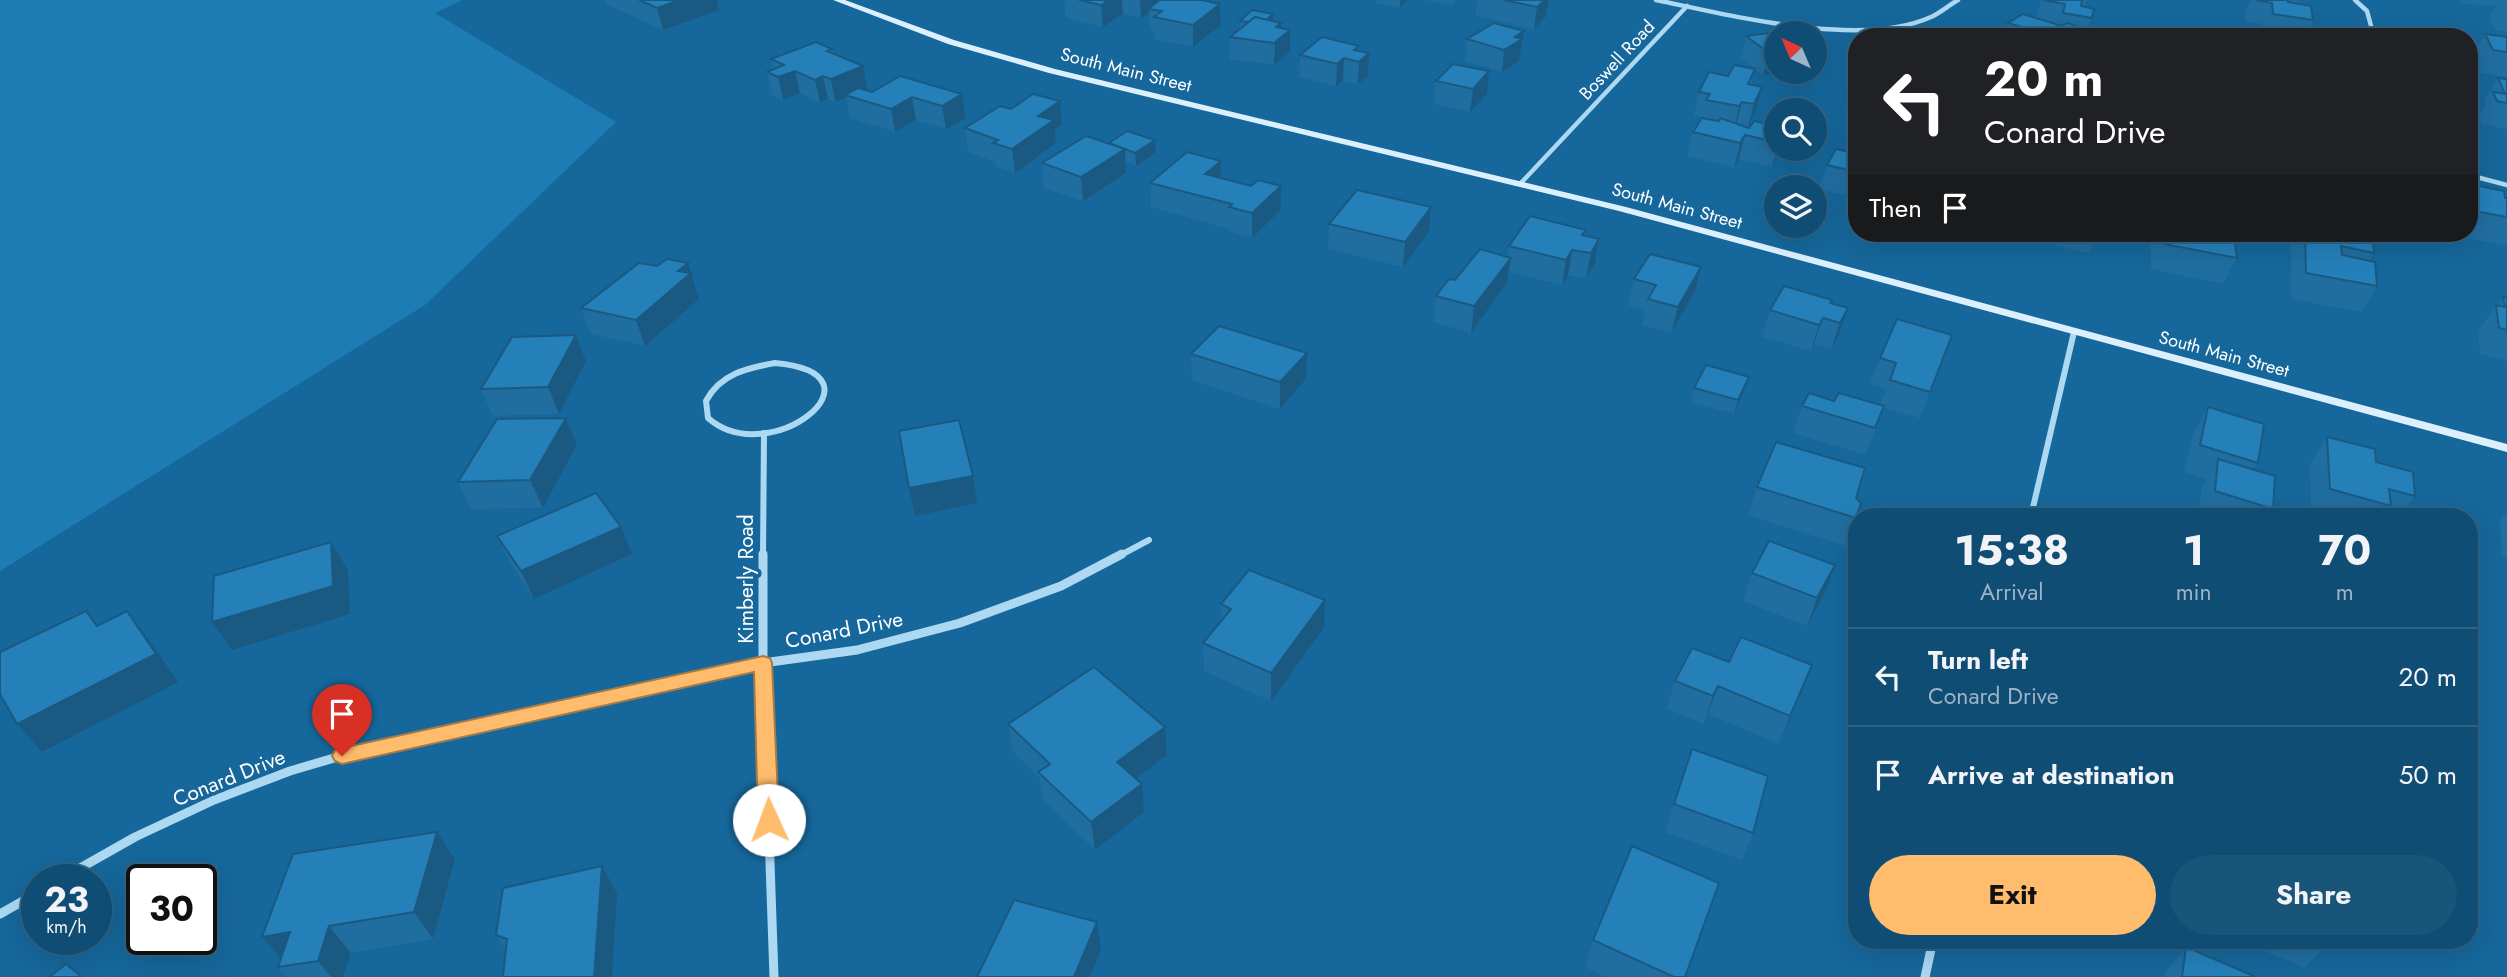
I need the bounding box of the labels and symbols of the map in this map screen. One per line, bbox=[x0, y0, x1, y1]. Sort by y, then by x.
street label: Boswell Road bbox=[1573, 14, 1661, 106]
north arrow bbox=[1764, 21, 1827, 84]
street label: South Main Street bbox=[1058, 41, 1195, 99]
street label: South Main Street bbox=[1609, 176, 1746, 236]
street label: South Main Street bbox=[2156, 324, 2293, 384]
street label: Kimberly Road bbox=[731, 514, 761, 644]
street label: Conard Drive bbox=[783, 604, 906, 656]
pin bbox=[312, 684, 372, 756]
street label: Conard Drive bbox=[168, 742, 290, 814]
position arrow bbox=[732, 783, 806, 857]
speed limit sign: 30 bbox=[126, 864, 217, 955]

